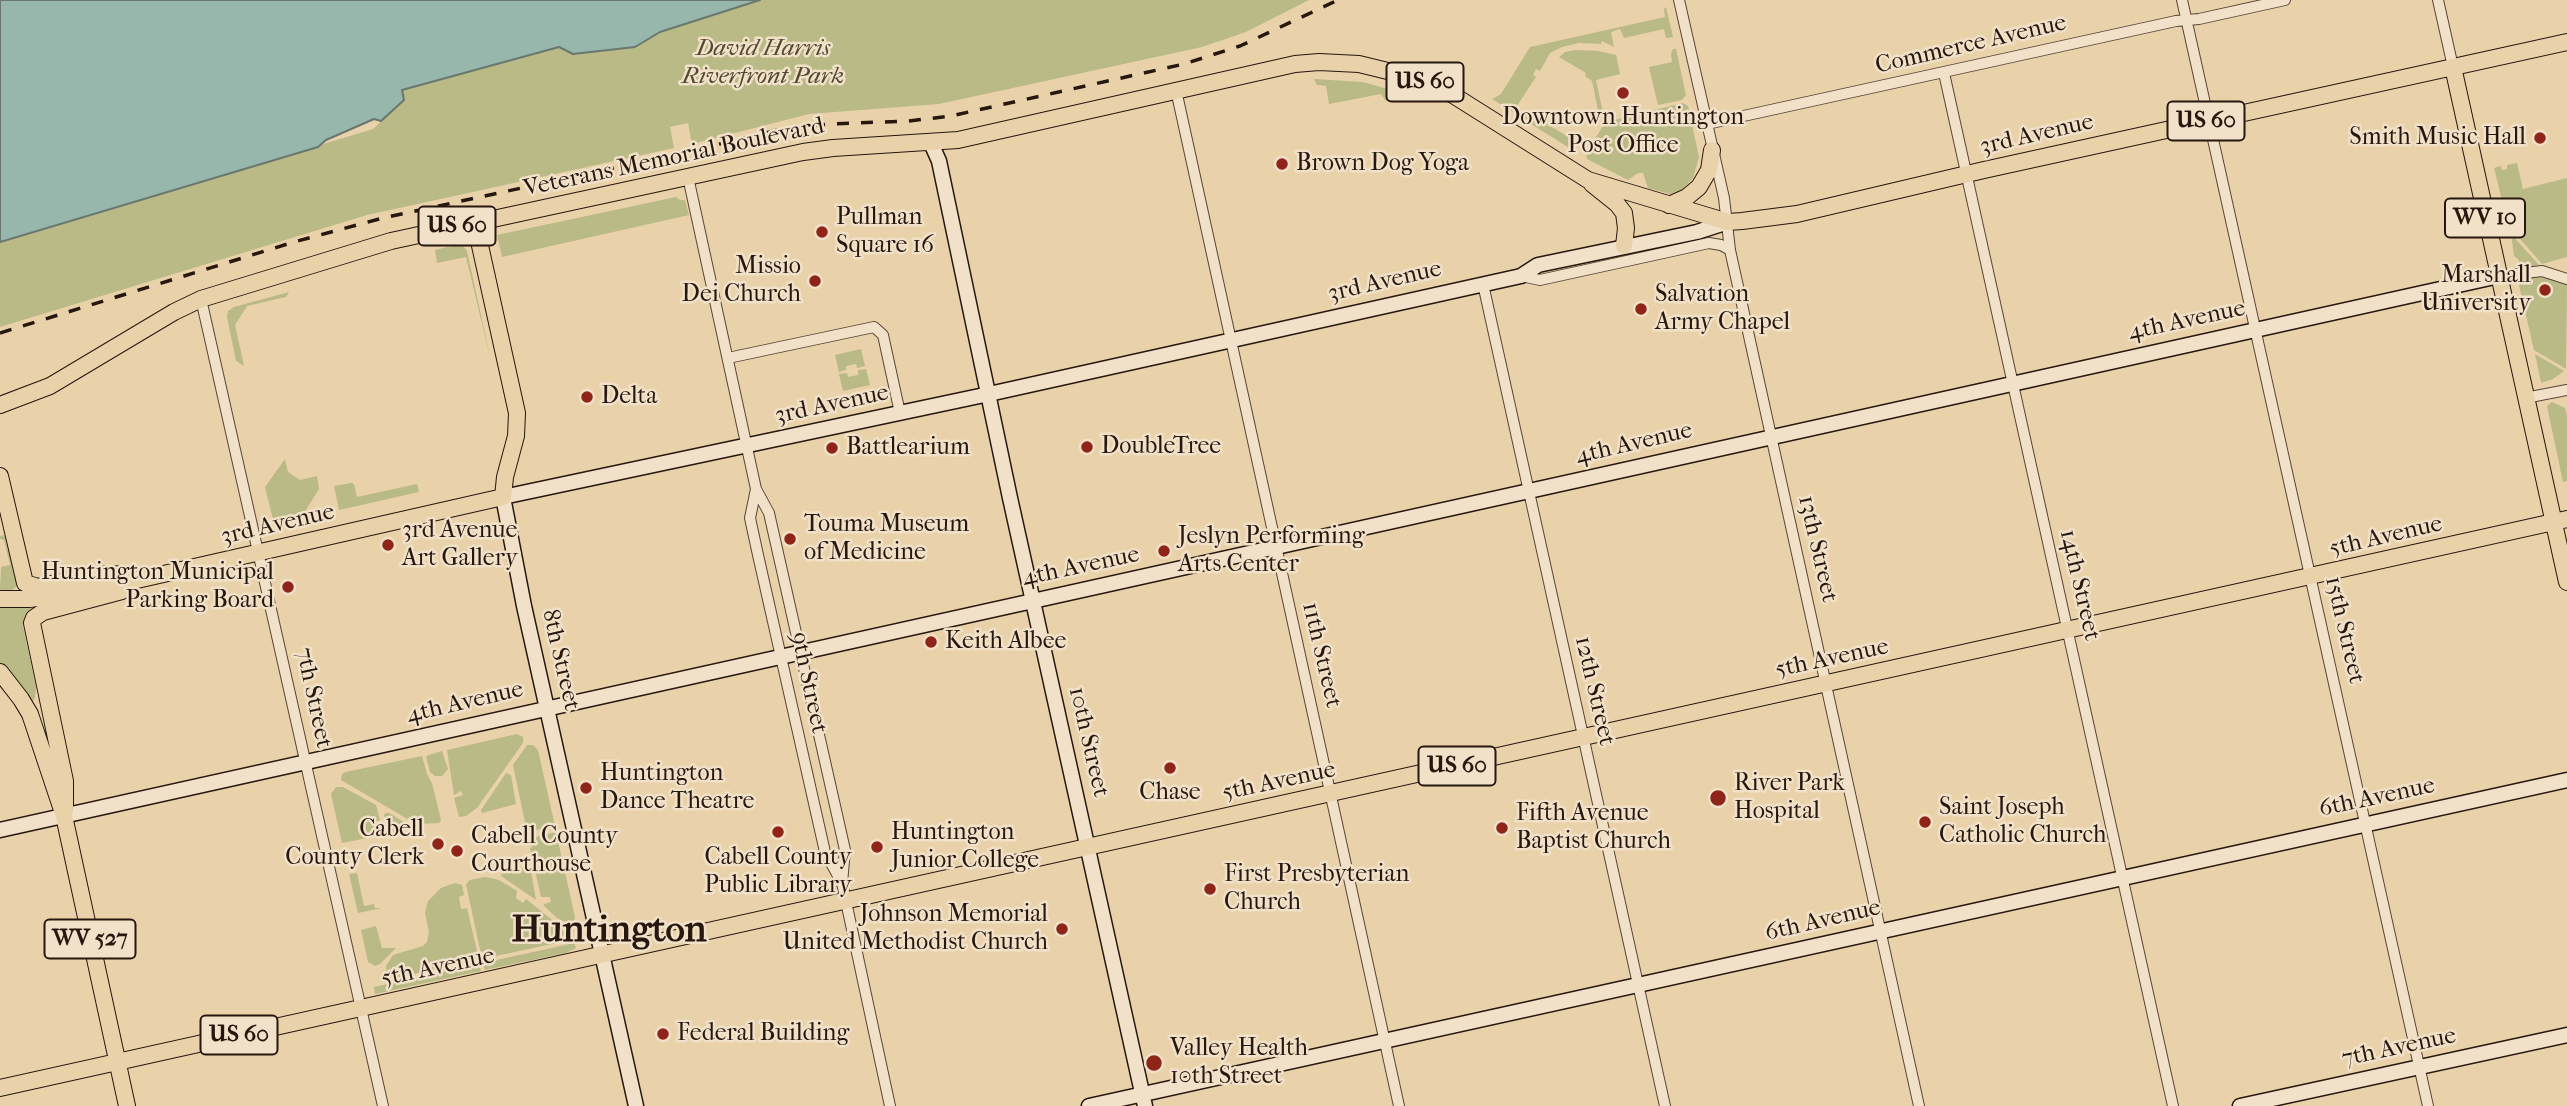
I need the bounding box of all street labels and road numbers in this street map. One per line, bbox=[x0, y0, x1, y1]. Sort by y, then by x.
street label: Commerce Avenue bbox=[1873, 9, 2069, 81]
road number: US 60 bbox=[1386, 62, 1464, 102]
road number: US 60 bbox=[2168, 102, 2244, 140]
street label: 3rd Avenue bbox=[1978, 108, 2096, 162]
street label: Veterans Memorial Boulevard bbox=[521, 112, 827, 204]
road number: WV 10 bbox=[2445, 198, 2525, 238]
road number: US 60 bbox=[419, 206, 496, 246]
street label: 3rd Avenue bbox=[1326, 255, 1444, 309]
street label: 4th Avenue bbox=[2126, 295, 2248, 347]
street label: 3rd Avenue bbox=[773, 379, 891, 431]
street label: 4th Avenue bbox=[1573, 417, 1695, 471]
street label: 13th Street bbox=[1791, 493, 1843, 605]
street label: 3rd Avenue bbox=[219, 498, 337, 552]
street label: 5th Avenue bbox=[2327, 510, 2445, 564]
street label: 14th Street bbox=[2052, 527, 2106, 643]
street label: 4th Avenue bbox=[1020, 541, 1142, 593]
street label: 15th Street bbox=[2318, 573, 2370, 687]
street label: 11th Street bbox=[1295, 599, 1347, 711]
street label: 8th Street bbox=[534, 607, 586, 713]
street label: 9th Street bbox=[783, 630, 833, 736]
street label: 12th Street bbox=[1567, 633, 1621, 749]
street label: 5th Avenue bbox=[1773, 633, 1891, 685]
street label: 7th Street bbox=[288, 645, 338, 751]
street label: 4th Avenue bbox=[404, 676, 526, 730]
street label: 10th Street bbox=[1061, 684, 1115, 800]
road number: US 60 bbox=[1418, 746, 1496, 786]
street label: 5th Avenue bbox=[1220, 756, 1338, 808]
street label: 6th Avenue bbox=[2316, 772, 2438, 824]
street label: 6th Avenue bbox=[1762, 894, 1884, 948]
road number: WV 527 bbox=[44, 920, 136, 958]
street label: 5th Avenue bbox=[379, 942, 497, 994]
road number: US 60 bbox=[201, 1016, 278, 1054]
street label: 7th Avenue bbox=[2339, 1022, 2459, 1074]

